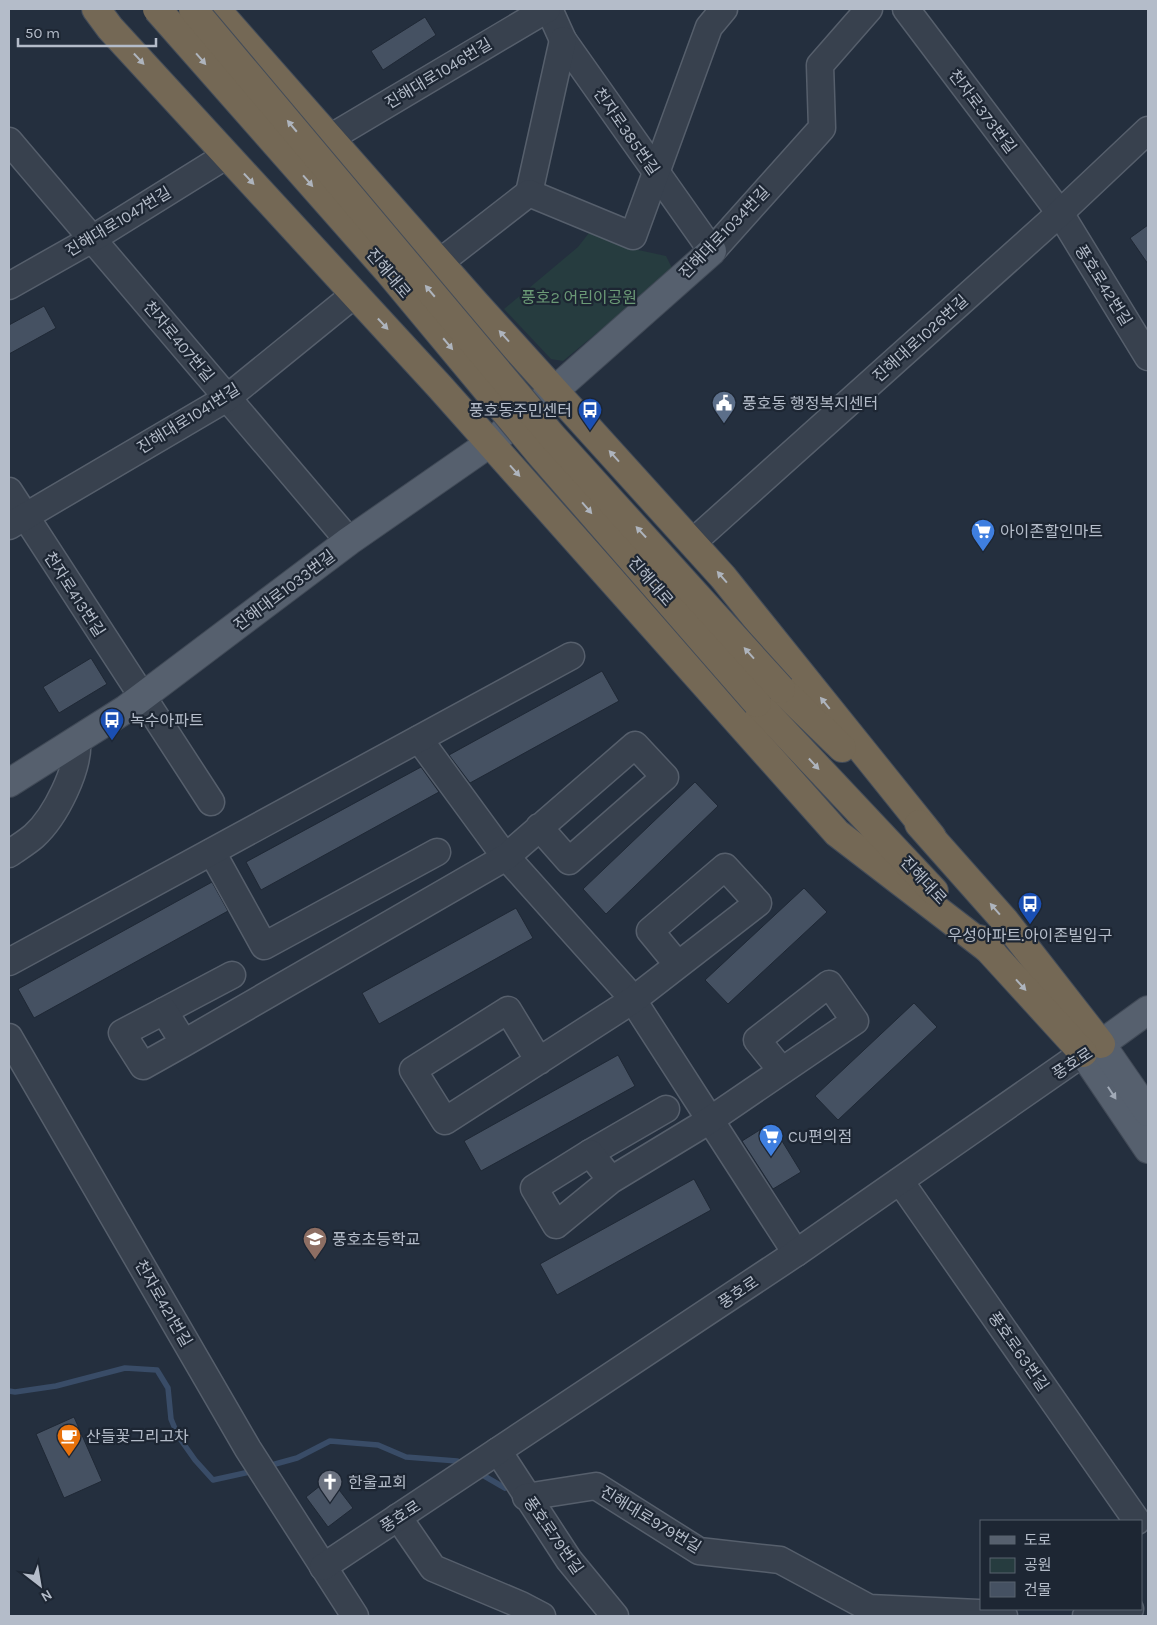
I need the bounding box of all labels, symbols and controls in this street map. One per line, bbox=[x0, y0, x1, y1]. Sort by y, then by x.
scale bar bbox=[18, 15, 155, 47]
text: 50 m bbox=[25, 24, 60, 42]
street label: 진해대로1046번길 bbox=[381, 34, 495, 113]
one-way arrow bbox=[195, 52, 207, 64]
one-way arrow bbox=[133, 53, 145, 65]
street label: 천자로373번길 bbox=[945, 66, 1020, 157]
street label: 천자로385번길 bbox=[590, 84, 664, 178]
one-way arrow bbox=[286, 120, 297, 133]
one-way arrow bbox=[243, 173, 255, 185]
one-way arrow bbox=[303, 174, 314, 187]
street label: 진해대로1047번길 bbox=[62, 182, 174, 260]
street label: 진해대로1034번길 bbox=[675, 182, 773, 283]
street label: 풍호로42번길 bbox=[1071, 241, 1136, 329]
street label: 진해대로 bbox=[362, 245, 415, 302]
one-way arrow bbox=[425, 284, 436, 297]
park label: 풍호2 어린이공원 bbox=[521, 288, 637, 307]
street label: 진해대로1026번길 bbox=[869, 291, 972, 386]
street label: 천자로407번길 bbox=[139, 297, 218, 386]
one-way arrow bbox=[377, 318, 389, 330]
one-way arrow bbox=[499, 330, 510, 343]
one-way arrow bbox=[443, 337, 454, 350]
street label: 진해대로1041번길 bbox=[133, 379, 243, 458]
public building icon: 풍호동 행정복지센터 bbox=[711, 390, 737, 424]
place label: 풍호동 행정복지센터 bbox=[742, 394, 878, 413]
bus stop icon: 풍호동주민센터 bbox=[577, 397, 603, 431]
place label: 풍호동주민센터 bbox=[469, 401, 572, 420]
one-way arrow bbox=[608, 450, 619, 463]
one-way arrow bbox=[509, 464, 521, 476]
one-way arrow bbox=[581, 502, 593, 514]
supermarket icon: 아이존할인마트 bbox=[970, 518, 996, 552]
place label: 아이존할인마트 bbox=[1000, 522, 1103, 541]
one-way arrow bbox=[635, 526, 647, 538]
street label: 진해대로1033번길 bbox=[230, 546, 339, 635]
street label: 천자로413번길 bbox=[40, 548, 109, 640]
street label: 진해대로 bbox=[624, 553, 677, 610]
one-way arrow bbox=[717, 571, 728, 584]
one-way arrow bbox=[743, 647, 755, 659]
one-way arrow bbox=[819, 697, 830, 710]
bus stop icon: 녹수아파트 bbox=[99, 707, 125, 741]
place label: 녹수아파트 bbox=[130, 711, 204, 730]
one-way arrow bbox=[808, 757, 820, 769]
street label: 진해대로 bbox=[897, 852, 951, 909]
bus stop icon: 우성아파트.아이존빌입구 bbox=[1017, 891, 1043, 925]
one-way arrow bbox=[989, 904, 1001, 916]
place label: 우성아파트.아이존빌입구 bbox=[948, 926, 1112, 945]
one-way arrow bbox=[1015, 978, 1027, 990]
street label: 풍호로 bbox=[1049, 1043, 1096, 1083]
one-way arrow bbox=[1107, 1086, 1116, 1100]
supermarket icon: CU편의점 bbox=[758, 1123, 784, 1157]
place label: CU편의점 bbox=[788, 1127, 852, 1146]
school or university icon: 풍호초등학교 bbox=[302, 1226, 328, 1260]
place label: 풍호초등학교 bbox=[332, 1230, 420, 1249]
street label: 천자로421번길 bbox=[131, 1256, 196, 1350]
street label: 풍호로 bbox=[715, 1272, 762, 1313]
street label: 풍호로63번길 bbox=[984, 1308, 1053, 1395]
cafe icon: 산들꽃그리고차 bbox=[56, 1423, 82, 1457]
place label: 산들꽃그리고차 bbox=[86, 1427, 189, 1446]
church icon: 한울교회 bbox=[317, 1469, 343, 1503]
place label: 한울교회 bbox=[348, 1473, 407, 1492]
street label: 진해대로979번길 bbox=[597, 1482, 705, 1557]
street label: 풍호로79번길 bbox=[520, 1493, 587, 1578]
street label: 풍호로 bbox=[377, 1496, 424, 1536]
legend bbox=[980, 1520, 1142, 1610]
text: 도로 bbox=[1024, 1531, 1052, 1549]
text: 공원 bbox=[1024, 1556, 1052, 1574]
north arrow bbox=[15, 1560, 65, 1610]
text: 건물 bbox=[1024, 1581, 1052, 1599]
text: N bbox=[38, 1586, 55, 1606]

